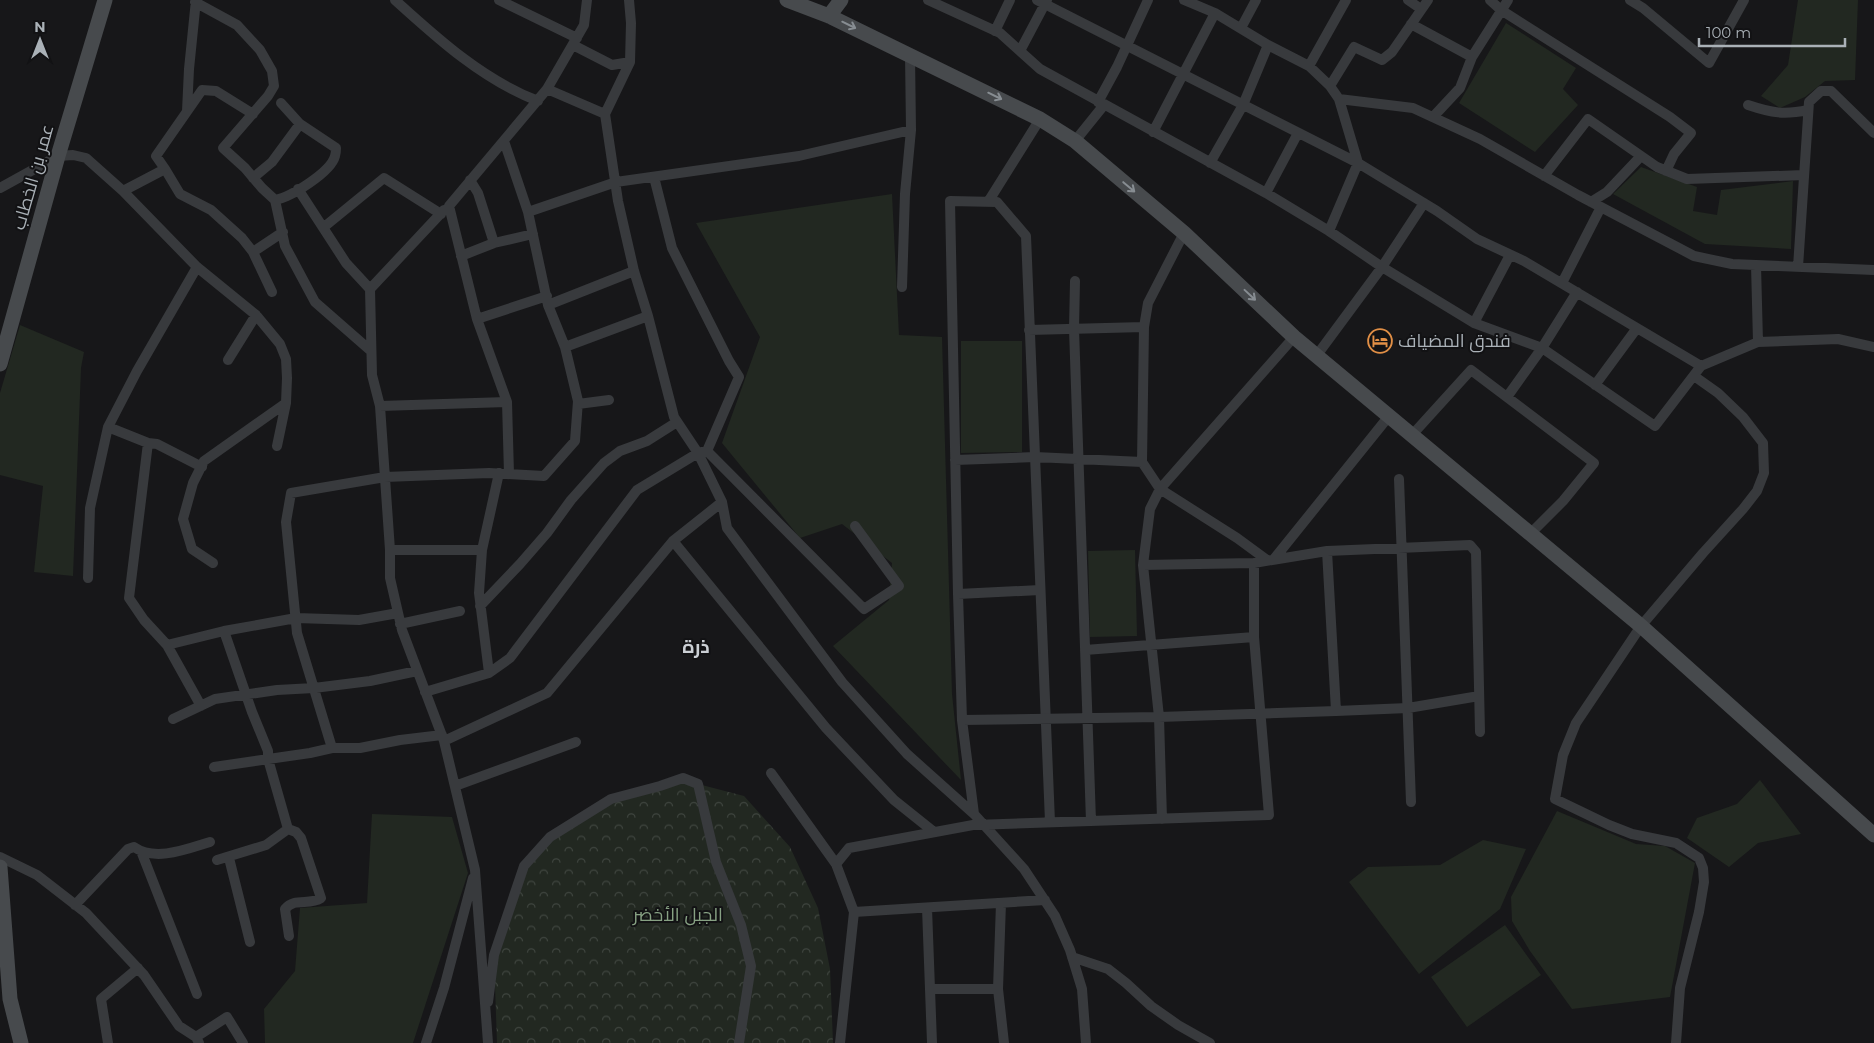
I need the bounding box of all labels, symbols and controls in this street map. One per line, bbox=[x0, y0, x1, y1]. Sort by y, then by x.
north arrow bbox=[15, 15, 65, 65]
scale bar bbox=[1699, 15, 1845, 47]
text: N bbox=[34, 18, 46, 36]
one-way arrow bbox=[841, 20, 856, 30]
text: 100 m bbox=[1706, 23, 1751, 42]
one-way arrow bbox=[987, 92, 1002, 102]
street label: عمر بن الخطاب bbox=[7, 122, 59, 232]
one-way arrow bbox=[1122, 181, 1135, 192]
one-way arrow bbox=[1243, 289, 1256, 301]
hotel icon: فندق المضياف bbox=[1367, 328, 1393, 354]
place label: فندق المضياف bbox=[1398, 330, 1511, 353]
district label: ذرة bbox=[682, 635, 710, 658]
park label: الجبل الأخضر bbox=[632, 904, 723, 926]

